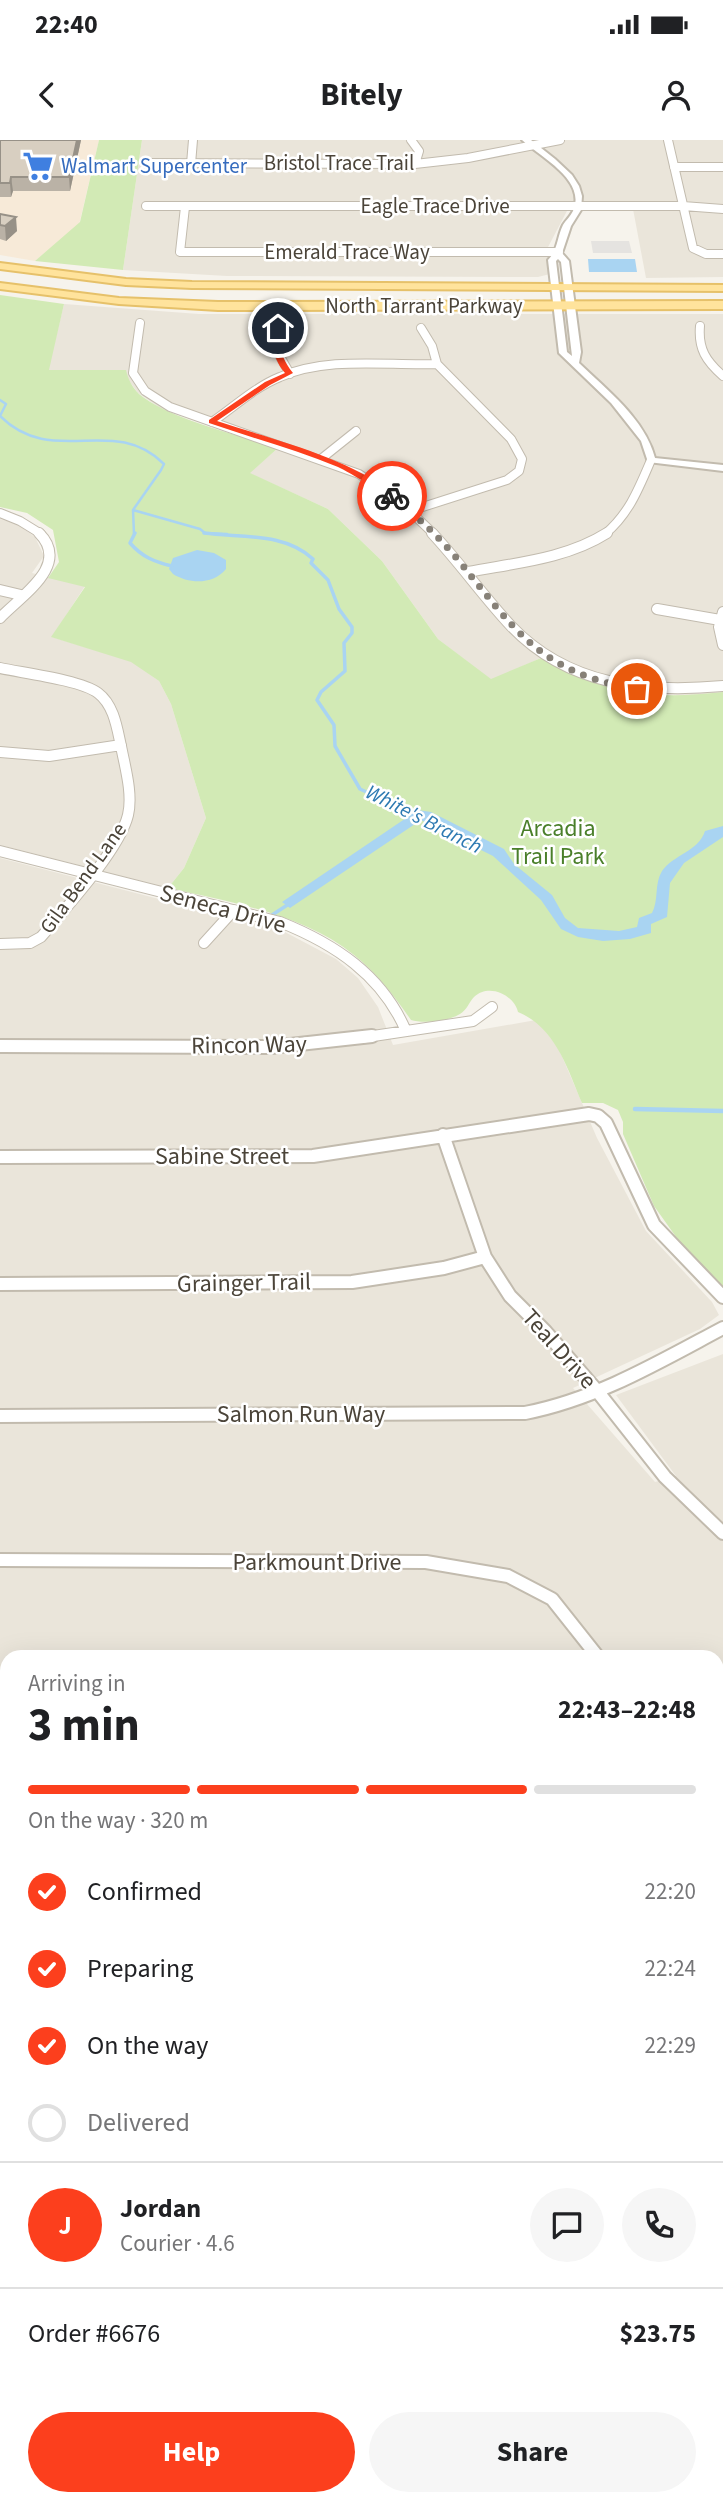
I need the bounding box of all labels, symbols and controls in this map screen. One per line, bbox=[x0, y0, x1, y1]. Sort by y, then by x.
text: 22:40 bbox=[35, 6, 98, 43]
text: Bitely bbox=[320, 72, 403, 118]
icon: back bbox=[28, 76, 66, 114]
icon: person bbox=[657, 76, 695, 114]
street label: Bristol Trace Trail bbox=[264, 148, 414, 178]
supermarket icon: Walmart Supercenter bbox=[21, 149, 55, 183]
place label: Walmart Supercenter bbox=[61, 151, 248, 181]
street label: Eagle Trace Drive bbox=[360, 191, 510, 221]
street label: Emerald Trace Way bbox=[264, 237, 430, 267]
street label: North Tarrant Parkway bbox=[325, 291, 523, 321]
pin bbox=[248, 298, 308, 358]
icon: home bbox=[259, 309, 297, 347]
courier bbox=[357, 461, 427, 531]
icon: bike bbox=[373, 477, 411, 515]
pin bbox=[607, 659, 667, 719]
icon: bag bbox=[618, 670, 656, 708]
water label: White's Branch bbox=[361, 777, 487, 861]
park label: Arcadia Trail Park bbox=[511, 811, 605, 874]
street label: Gila Bend Lane bbox=[32, 816, 134, 940]
street label: Seneca Drive bbox=[156, 875, 290, 943]
street label: Rincon Way bbox=[191, 1026, 307, 1064]
street label: Sabine Street bbox=[155, 1139, 289, 1174]
street label: Grainger Trail bbox=[177, 1264, 311, 1302]
street label: Teal Drive bbox=[513, 1301, 605, 1397]
street label: Salmon Run Way bbox=[217, 1397, 385, 1432]
street label: Parkmount Drive bbox=[233, 1545, 401, 1580]
text: Arriving in bbox=[28, 1667, 126, 1700]
text: 22:43–22:48 bbox=[558, 1691, 696, 1728]
text: 3 min bbox=[28, 1693, 140, 1758]
text: On the way · 320 m bbox=[28, 1804, 208, 1837]
icon: check bbox=[28, 1873, 66, 1911]
text: Confirmed bbox=[87, 1873, 202, 1910]
text: 22:20 bbox=[645, 1875, 696, 1908]
icon: check bbox=[28, 1950, 66, 1988]
text: Preparing bbox=[87, 1950, 193, 1987]
text: 22:24 bbox=[645, 1952, 696, 1985]
icon: check bbox=[28, 2027, 66, 2065]
text: On the way bbox=[87, 2027, 208, 2064]
text: 22:29 bbox=[645, 2029, 696, 2062]
text: Delivered bbox=[87, 2104, 190, 2141]
button: chat bbox=[530, 2188, 604, 2262]
button: phone bbox=[622, 2188, 696, 2262]
text: Jordan bbox=[120, 2190, 201, 2227]
text: J bbox=[58, 2207, 72, 2244]
text: Courier · 4.6 bbox=[120, 2227, 235, 2260]
text: Order #6676 bbox=[28, 2315, 160, 2352]
text: $23.75 bbox=[620, 2315, 696, 2352]
button: Help bbox=[28, 2412, 355, 2492]
button: Share bbox=[369, 2412, 696, 2492]

